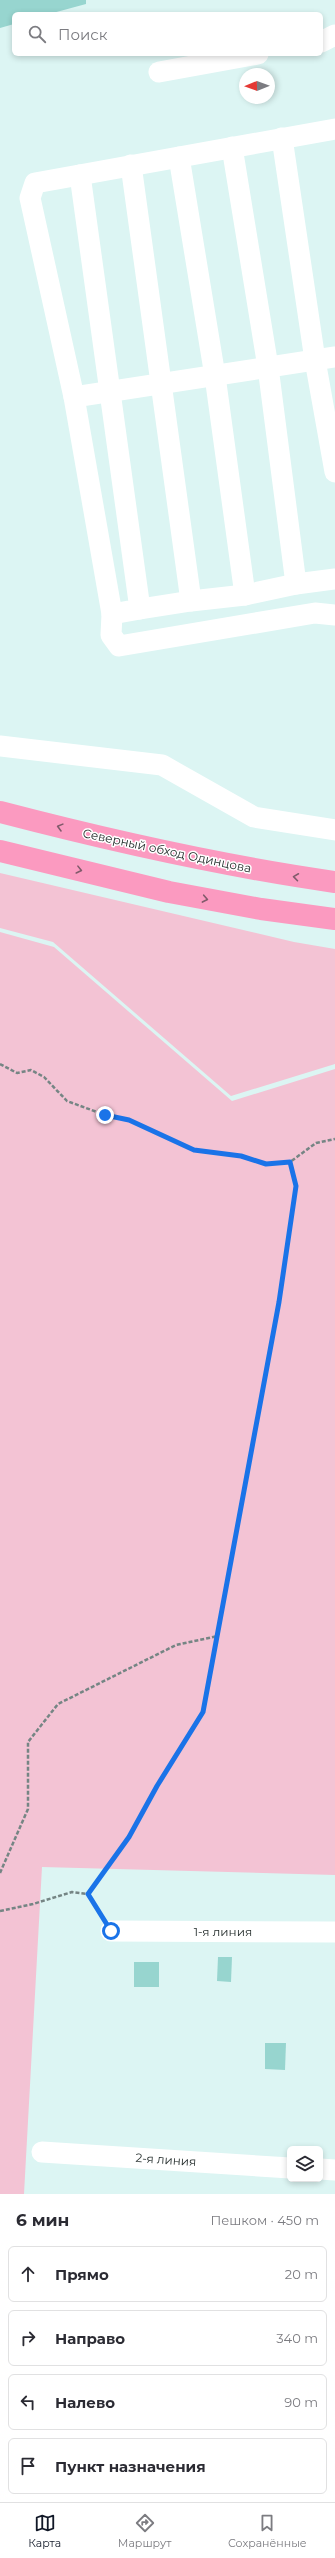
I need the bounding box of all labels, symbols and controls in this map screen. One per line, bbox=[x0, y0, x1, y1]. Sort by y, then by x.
search box bbox=[12, 12, 323, 56]
icon: search bbox=[26, 23, 48, 45]
text: Поиск bbox=[58, 25, 107, 44]
north arrow bbox=[239, 68, 275, 104]
one-way arrow bbox=[56, 824, 63, 832]
street label: Северный обход Одинцова bbox=[81, 825, 253, 876]
one-way arrow bbox=[76, 865, 82, 873]
one-way arrow bbox=[293, 873, 299, 882]
one-way arrow bbox=[202, 894, 209, 902]
route end bbox=[96, 1106, 114, 1124]
route start bbox=[102, 1922, 120, 1940]
street label: 1-я линия bbox=[194, 1924, 252, 1939]
map controls bbox=[287, 2146, 323, 2182]
button: layers bbox=[287, 2146, 323, 2182]
street label: 2-я линия bbox=[135, 2150, 197, 2169]
text: 6 мин bbox=[16, 2210, 69, 2230]
text: Пешком · 450 m bbox=[210, 2212, 319, 2228]
icon: ahead bbox=[17, 2263, 39, 2285]
text: Прямо bbox=[55, 2265, 109, 2284]
text: 20 m bbox=[285, 2266, 318, 2282]
icon: right bbox=[17, 2327, 39, 2349]
text: Направо bbox=[55, 2329, 125, 2348]
text: 340 m bbox=[276, 2330, 318, 2346]
icon: left bbox=[17, 2391, 39, 2413]
text: Налево bbox=[55, 2393, 115, 2412]
text: 90 m bbox=[284, 2394, 318, 2410]
icon: arrive bbox=[17, 2455, 39, 2477]
text: Пункт назначения bbox=[55, 2457, 206, 2476]
tab: Карта bbox=[28, 2512, 61, 2550]
tab: Маршрут bbox=[118, 2512, 171, 2550]
tab: Сохранённые bbox=[228, 2512, 307, 2550]

